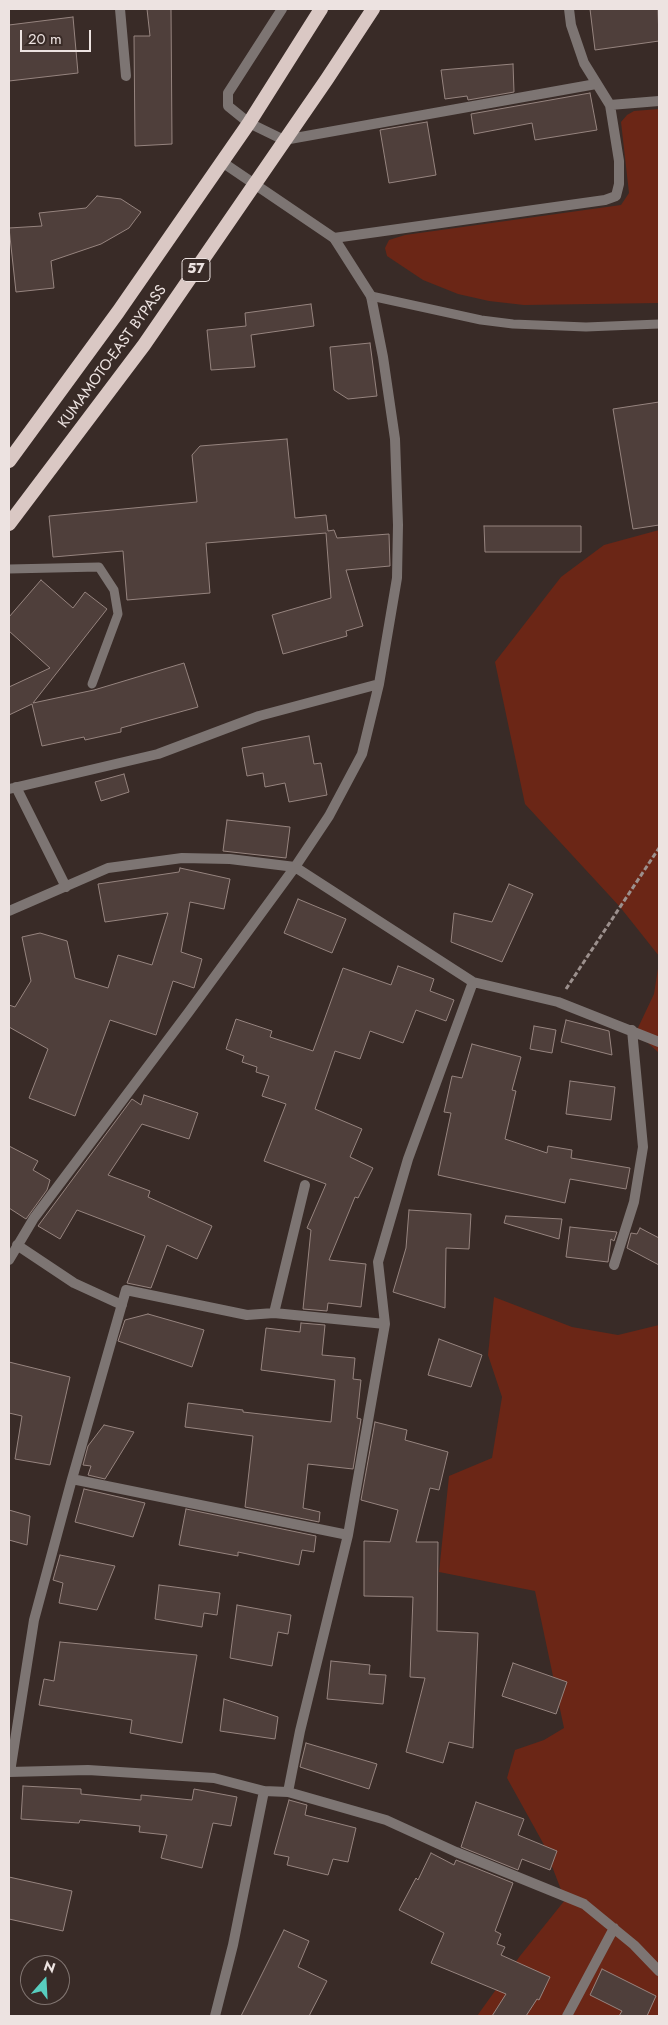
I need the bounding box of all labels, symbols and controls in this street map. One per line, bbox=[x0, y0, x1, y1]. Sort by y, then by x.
scale bar bbox=[22, 20, 94, 52]
text: 20 m bbox=[28, 28, 62, 50]
road number: 57 bbox=[182, 258, 210, 282]
street label: KUMAMOTO-EAST BYPASS bbox=[55, 282, 171, 432]
north arrow bbox=[20, 1955, 70, 2005]
text: N bbox=[41, 1955, 58, 1978]

